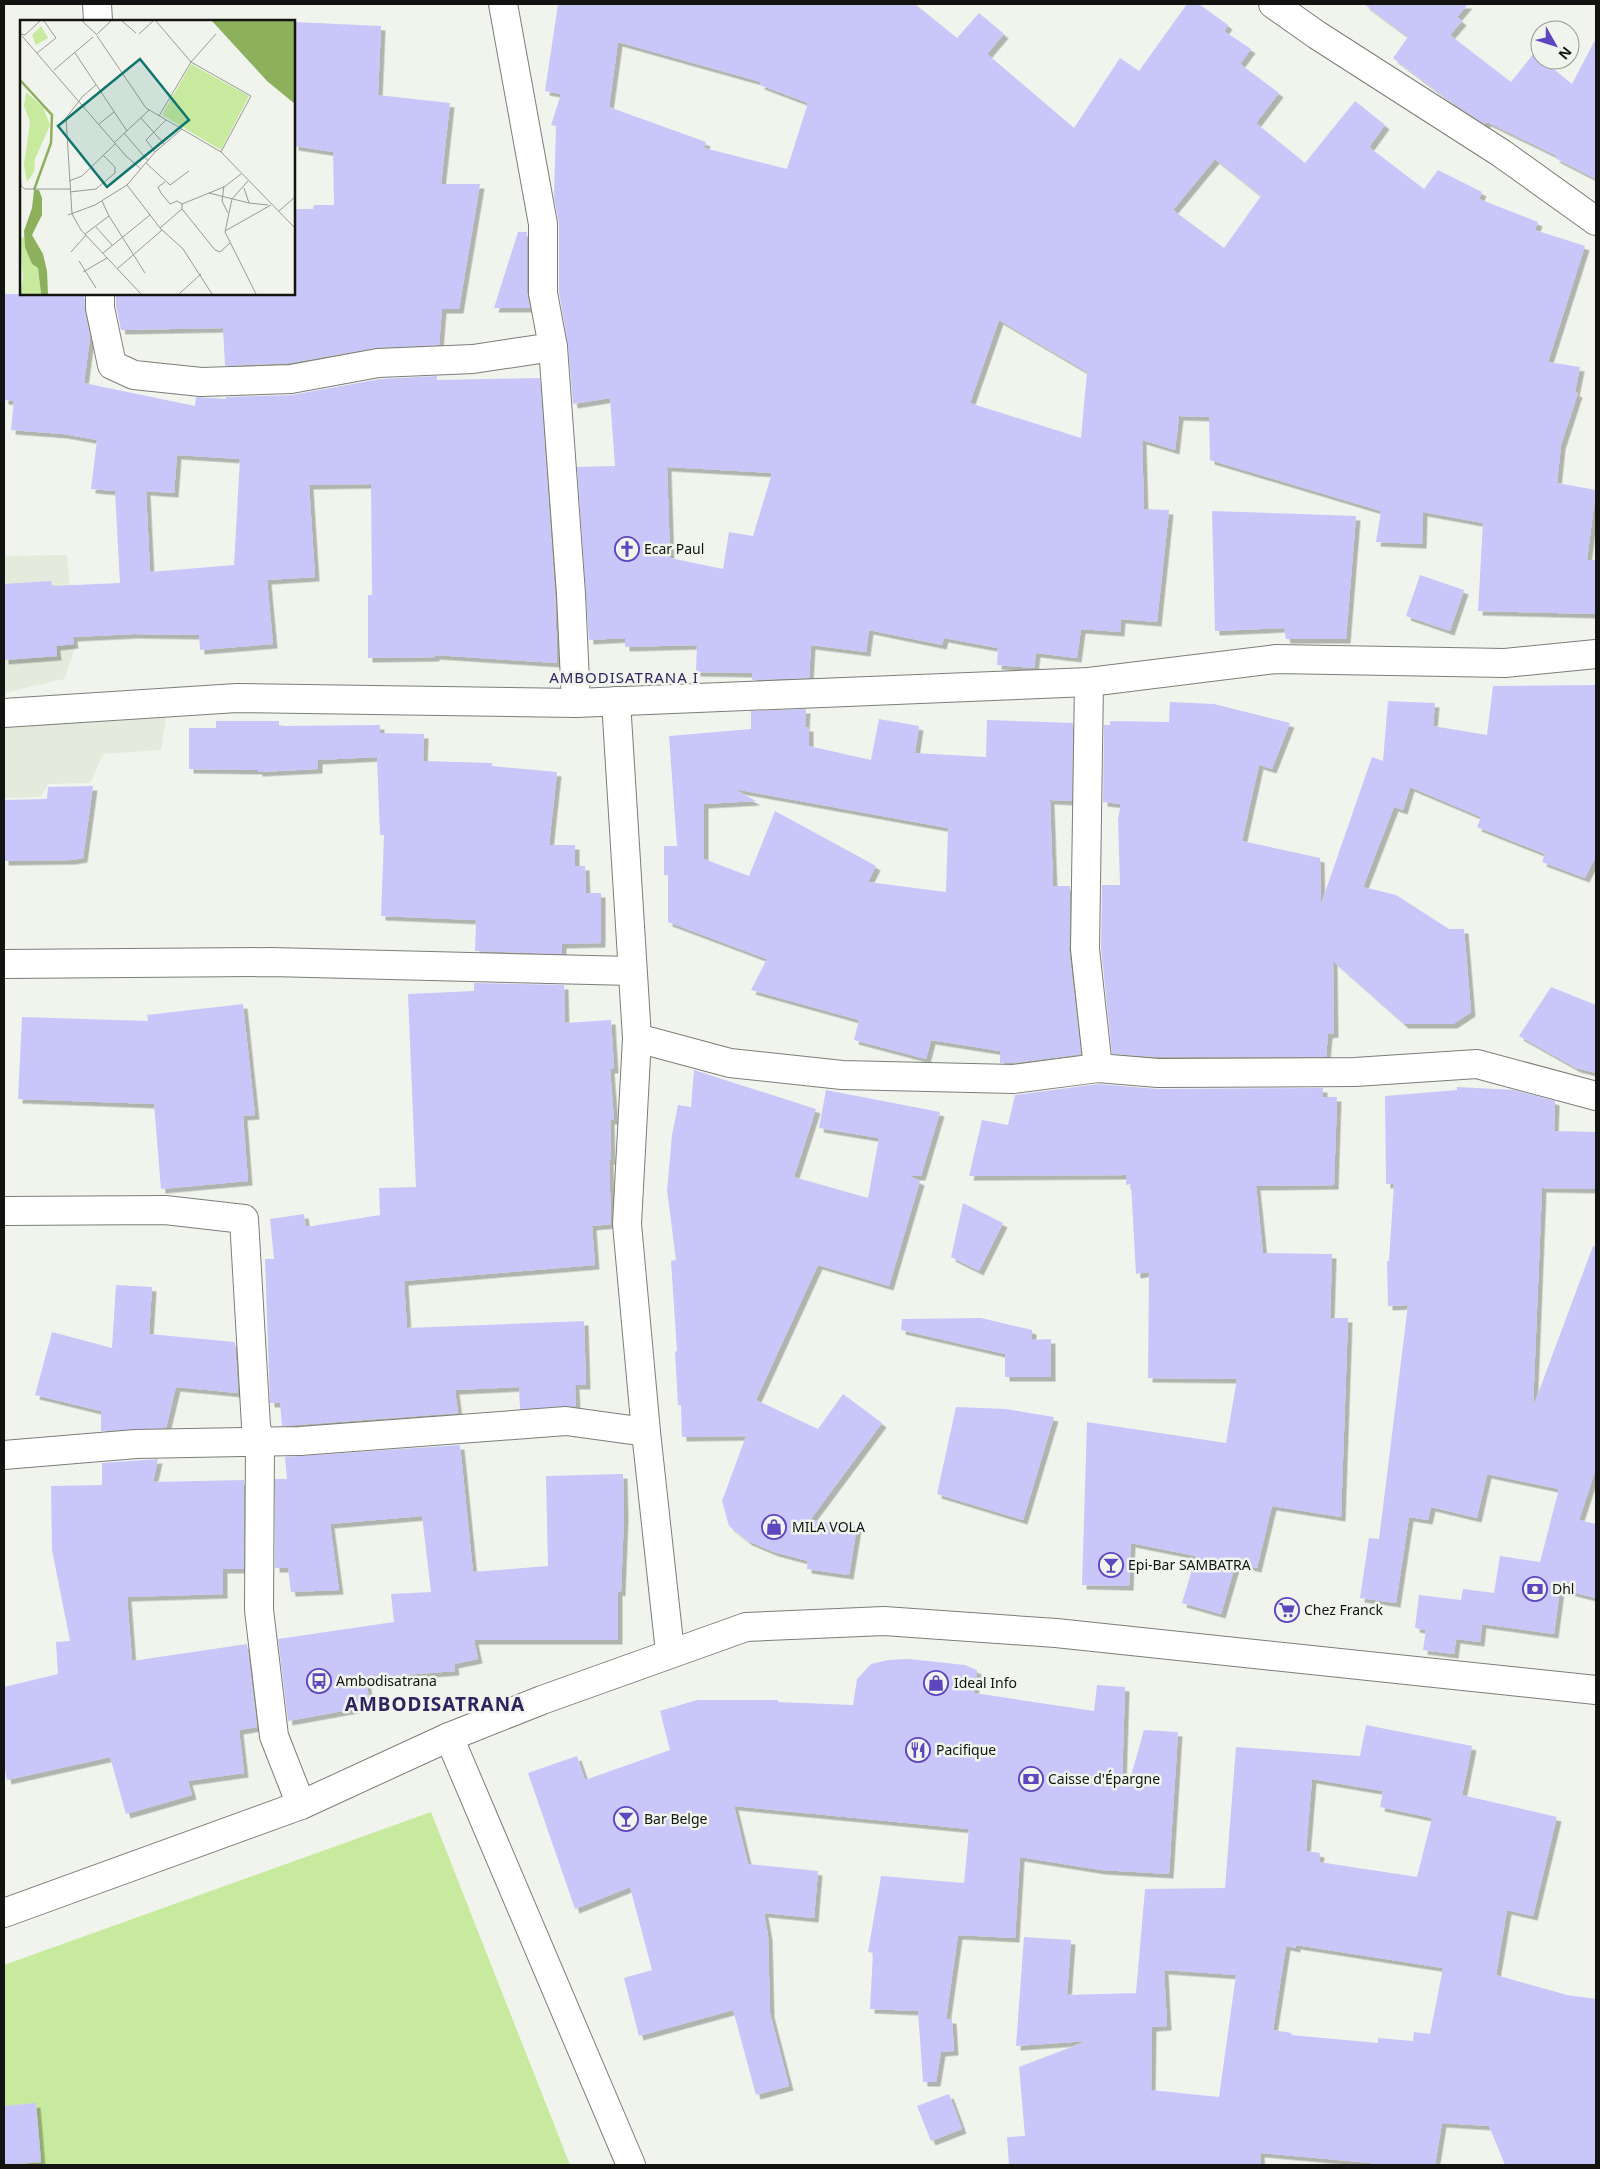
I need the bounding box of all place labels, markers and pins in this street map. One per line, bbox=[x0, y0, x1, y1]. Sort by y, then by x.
church icon: Ecar Paul bbox=[614, 536, 640, 562]
place label: Ecar Paul bbox=[644, 539, 704, 558]
shop icon: MILA VOLA bbox=[761, 1514, 787, 1540]
place label: MILA VOLA bbox=[792, 1517, 865, 1536]
bar icon: Epi-Bar SAMBATRA bbox=[1098, 1552, 1124, 1578]
place label: Epi-Bar SAMBATRA bbox=[1128, 1555, 1251, 1574]
bank icon: Dhl bbox=[1522, 1576, 1548, 1602]
place label: Dhl bbox=[1552, 1579, 1574, 1598]
supermarket icon: Chez Franck bbox=[1274, 1597, 1300, 1623]
place label: Chez Franck bbox=[1304, 1600, 1383, 1619]
bus stop icon: Ambodisatrana bbox=[306, 1668, 332, 1694]
shop icon: Ideal Info bbox=[923, 1670, 949, 1696]
place label: Ambodisatrana bbox=[336, 1671, 437, 1690]
place label: Ideal Info bbox=[954, 1673, 1017, 1692]
restaurant icon: Pacifique bbox=[905, 1737, 931, 1763]
place label: Pacifique bbox=[936, 1740, 996, 1759]
bank icon: Caisse d'Épargne bbox=[1018, 1766, 1044, 1792]
place label: Caisse d'Épargne bbox=[1048, 1769, 1160, 1788]
bar icon: Bar Belge bbox=[613, 1806, 639, 1832]
place label: Bar Belge bbox=[644, 1809, 708, 1828]

